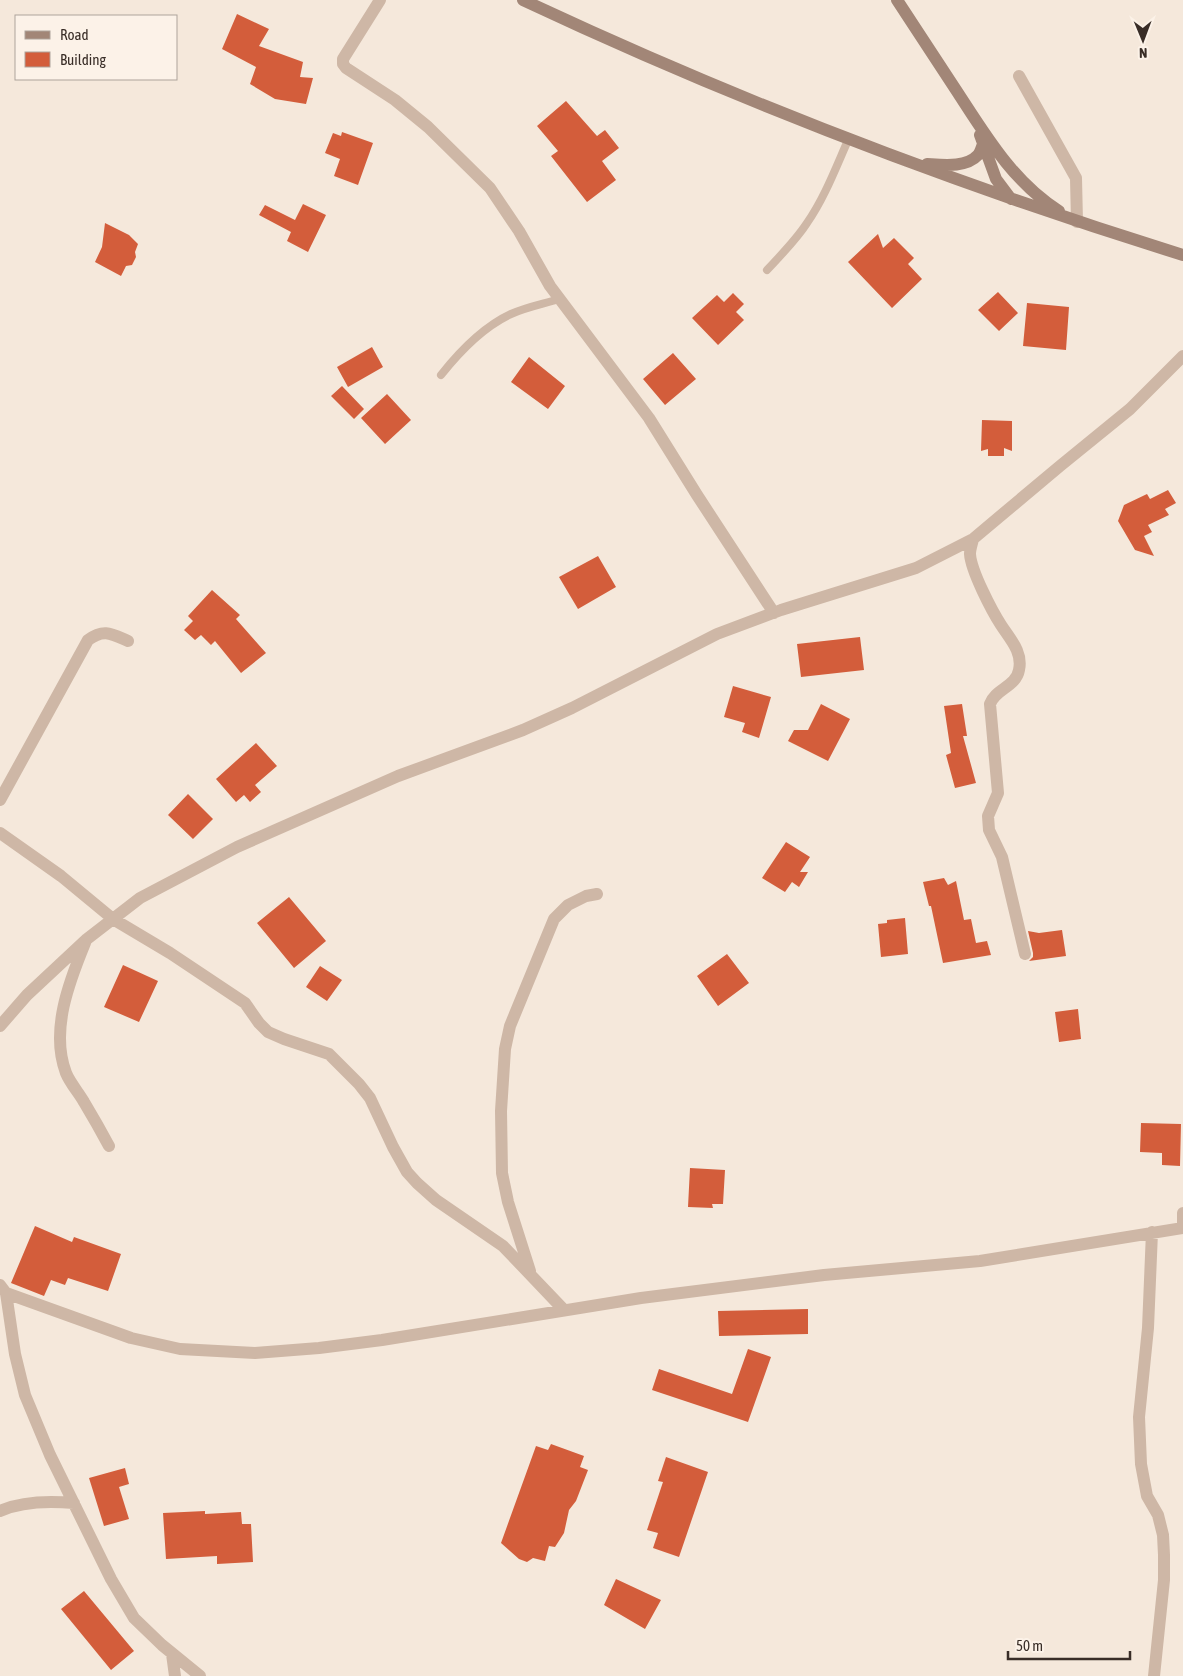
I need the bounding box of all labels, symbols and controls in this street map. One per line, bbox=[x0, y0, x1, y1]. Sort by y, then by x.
legend bbox=[15, 15, 178, 80]
north arrow bbox=[1118, 15, 1168, 65]
text: Road bbox=[60, 26, 89, 43]
text: N bbox=[1139, 45, 1147, 61]
text: Building bbox=[60, 51, 106, 68]
scale bar bbox=[1008, 1628, 1130, 1660]
text: 50 m bbox=[1016, 1637, 1043, 1654]

